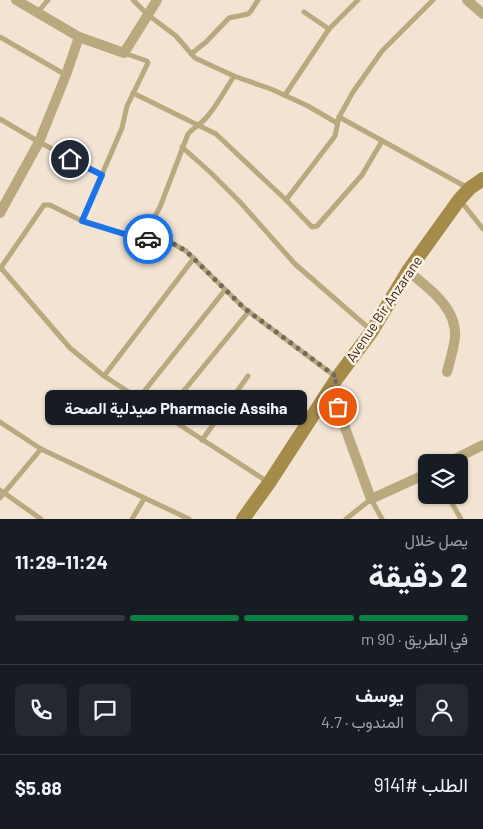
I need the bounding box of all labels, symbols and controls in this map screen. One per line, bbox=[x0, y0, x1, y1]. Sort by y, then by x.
pin bbox=[49, 138, 91, 180]
icon: home bbox=[56, 145, 84, 173]
courier bbox=[123, 214, 173, 264]
icon: car bbox=[134, 225, 162, 253]
street label: Avenue Bir Anzarane bbox=[342, 253, 425, 365]
pin bbox=[317, 386, 359, 428]
callout: Pharmacie Assiha صيدلية الصحة bbox=[45, 390, 308, 424]
icon: bag bbox=[324, 393, 352, 421]
text: Pharmacie Assiha صيدلية الصحة bbox=[65, 398, 287, 417]
map controls bbox=[418, 454, 468, 504]
button: layers bbox=[418, 454, 468, 504]
text: يصل خلال bbox=[405, 530, 468, 549]
text: 11:24–11:29 bbox=[15, 550, 108, 573]
text: 2 دقيقة bbox=[368, 555, 468, 593]
text: في الطريق · 90 m bbox=[361, 629, 468, 648]
text: يوسف bbox=[355, 683, 404, 706]
button: phone bbox=[15, 684, 67, 736]
button: chat bbox=[79, 684, 131, 736]
button: person bbox=[416, 684, 468, 736]
text: المندوب · 4.7 bbox=[321, 712, 404, 731]
text: الطلب #9141 bbox=[374, 773, 468, 796]
text: $5.88 bbox=[15, 776, 62, 799]

